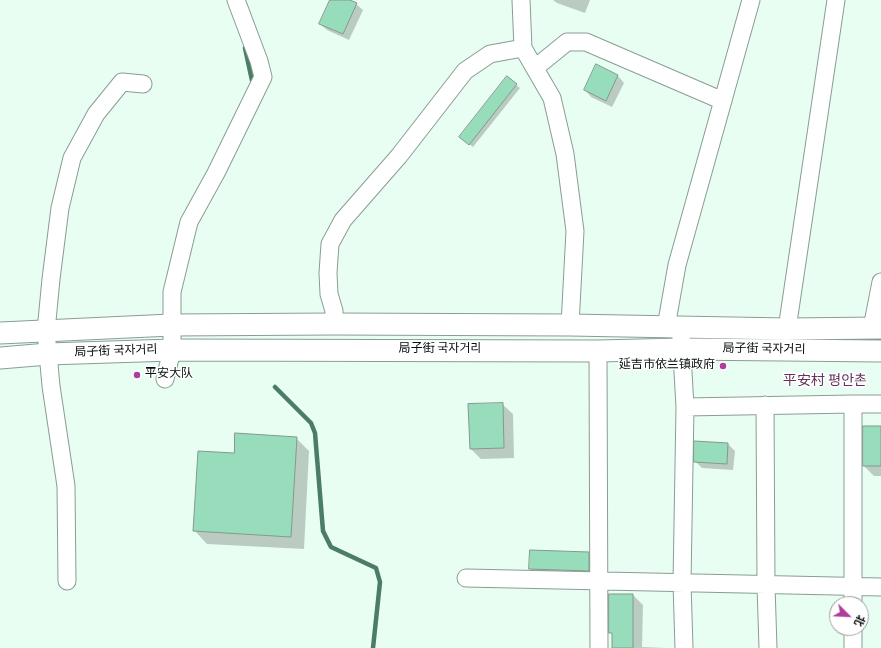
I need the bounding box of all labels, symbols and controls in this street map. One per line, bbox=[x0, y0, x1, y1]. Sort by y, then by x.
street label: 局子街 국자거리 bbox=[722, 342, 806, 358]
street label: 局子街 국자거리 bbox=[74, 343, 158, 361]
street label: 局子街 국자거리 bbox=[399, 343, 481, 357]
place label: 延吉市依兰镇政府 bbox=[619, 359, 715, 373]
marker: 延吉市依兰镇政府 bbox=[718, 361, 728, 371]
place label: 平安大队 bbox=[145, 368, 193, 382]
marker: 平安大队 bbox=[132, 370, 142, 380]
district label: 平安村 평안촌 bbox=[783, 374, 867, 390]
north arrow bbox=[829, 596, 869, 636]
text: 北 bbox=[850, 613, 868, 628]

